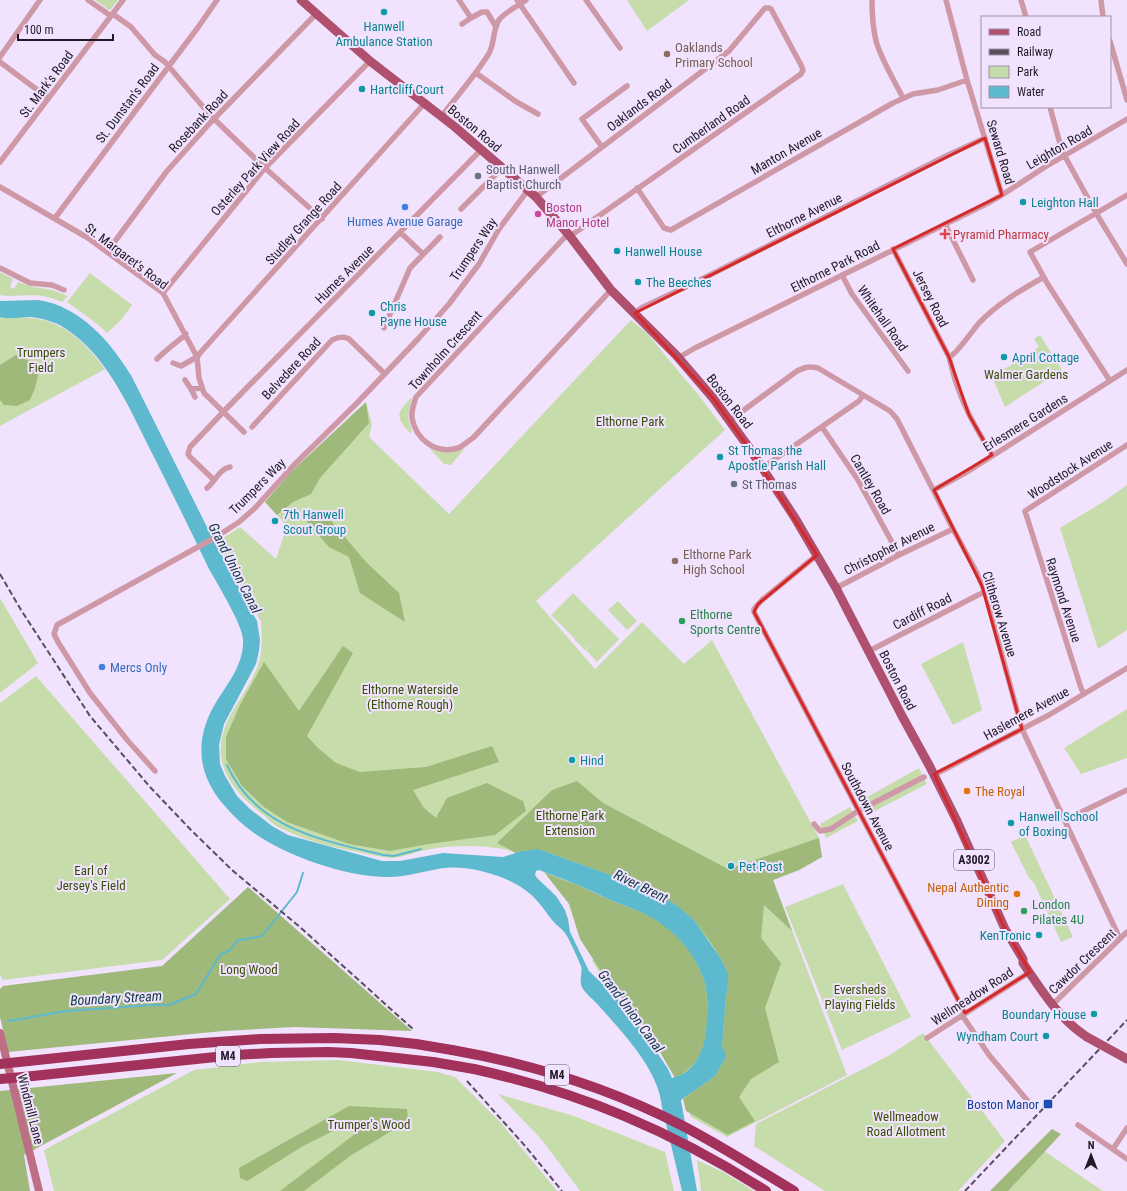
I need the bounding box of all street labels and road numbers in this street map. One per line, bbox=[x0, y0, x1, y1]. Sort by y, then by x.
street label: St. Mark's Road bbox=[16, 48, 76, 121]
street label: St. Dunstan's Road bbox=[93, 61, 162, 146]
street label: Oaklands Road bbox=[604, 76, 675, 135]
street label: Rosebank Road bbox=[166, 87, 231, 155]
street label: Cumberland Road bbox=[670, 92, 753, 157]
street label: Boston Road bbox=[445, 102, 504, 155]
street label: Osterley Park View Road bbox=[208, 116, 303, 219]
street label: Seward Road bbox=[984, 118, 1017, 186]
street label: Leighton Road bbox=[1024, 123, 1095, 172]
street label: Manton Avenue bbox=[748, 125, 824, 178]
street label: Studley Grange Road bbox=[262, 179, 344, 268]
street label: Elthorne Avenue bbox=[764, 190, 845, 241]
street label: Trumpers Way bbox=[447, 214, 500, 284]
street label: St. Margaret's Road bbox=[82, 220, 171, 293]
street label: Elthorne Park Road bbox=[788, 238, 882, 295]
street label: Humes Avenue bbox=[312, 242, 377, 307]
street label: Jersey Road bbox=[910, 267, 951, 330]
street label: Whitehall Road bbox=[854, 283, 911, 354]
street label: Townholm Crescent bbox=[406, 308, 485, 393]
street label: Belvedere Road bbox=[259, 334, 324, 402]
street label: Boston Road bbox=[704, 371, 756, 432]
street label: Erlesmere Gardens bbox=[980, 390, 1070, 454]
street label: Woodstock Avenue bbox=[1025, 437, 1115, 502]
street label: Cantley Road bbox=[847, 451, 894, 517]
street label: Trumpers Way bbox=[226, 455, 289, 517]
street label: Christopher Avenue bbox=[841, 519, 937, 578]
street label: Raymond Avenue bbox=[1043, 556, 1084, 644]
street label: Clitherow Avenue bbox=[979, 570, 1020, 659]
street label: Cardiff Road bbox=[890, 590, 954, 633]
street label: Boston Road bbox=[876, 648, 919, 713]
street label: Haslemere Avenue bbox=[981, 684, 1072, 743]
street label: Southdown Avenue bbox=[838, 760, 897, 853]
road number: A3002 bbox=[954, 850, 994, 870]
street label: Cawdor Crescent bbox=[1046, 925, 1119, 997]
street label: Wellmeadow Road bbox=[929, 964, 1016, 1028]
road number: M4 bbox=[216, 1046, 240, 1066]
road number: M4 bbox=[545, 1065, 569, 1085]
street label: Windmill Lane bbox=[15, 1072, 47, 1146]

